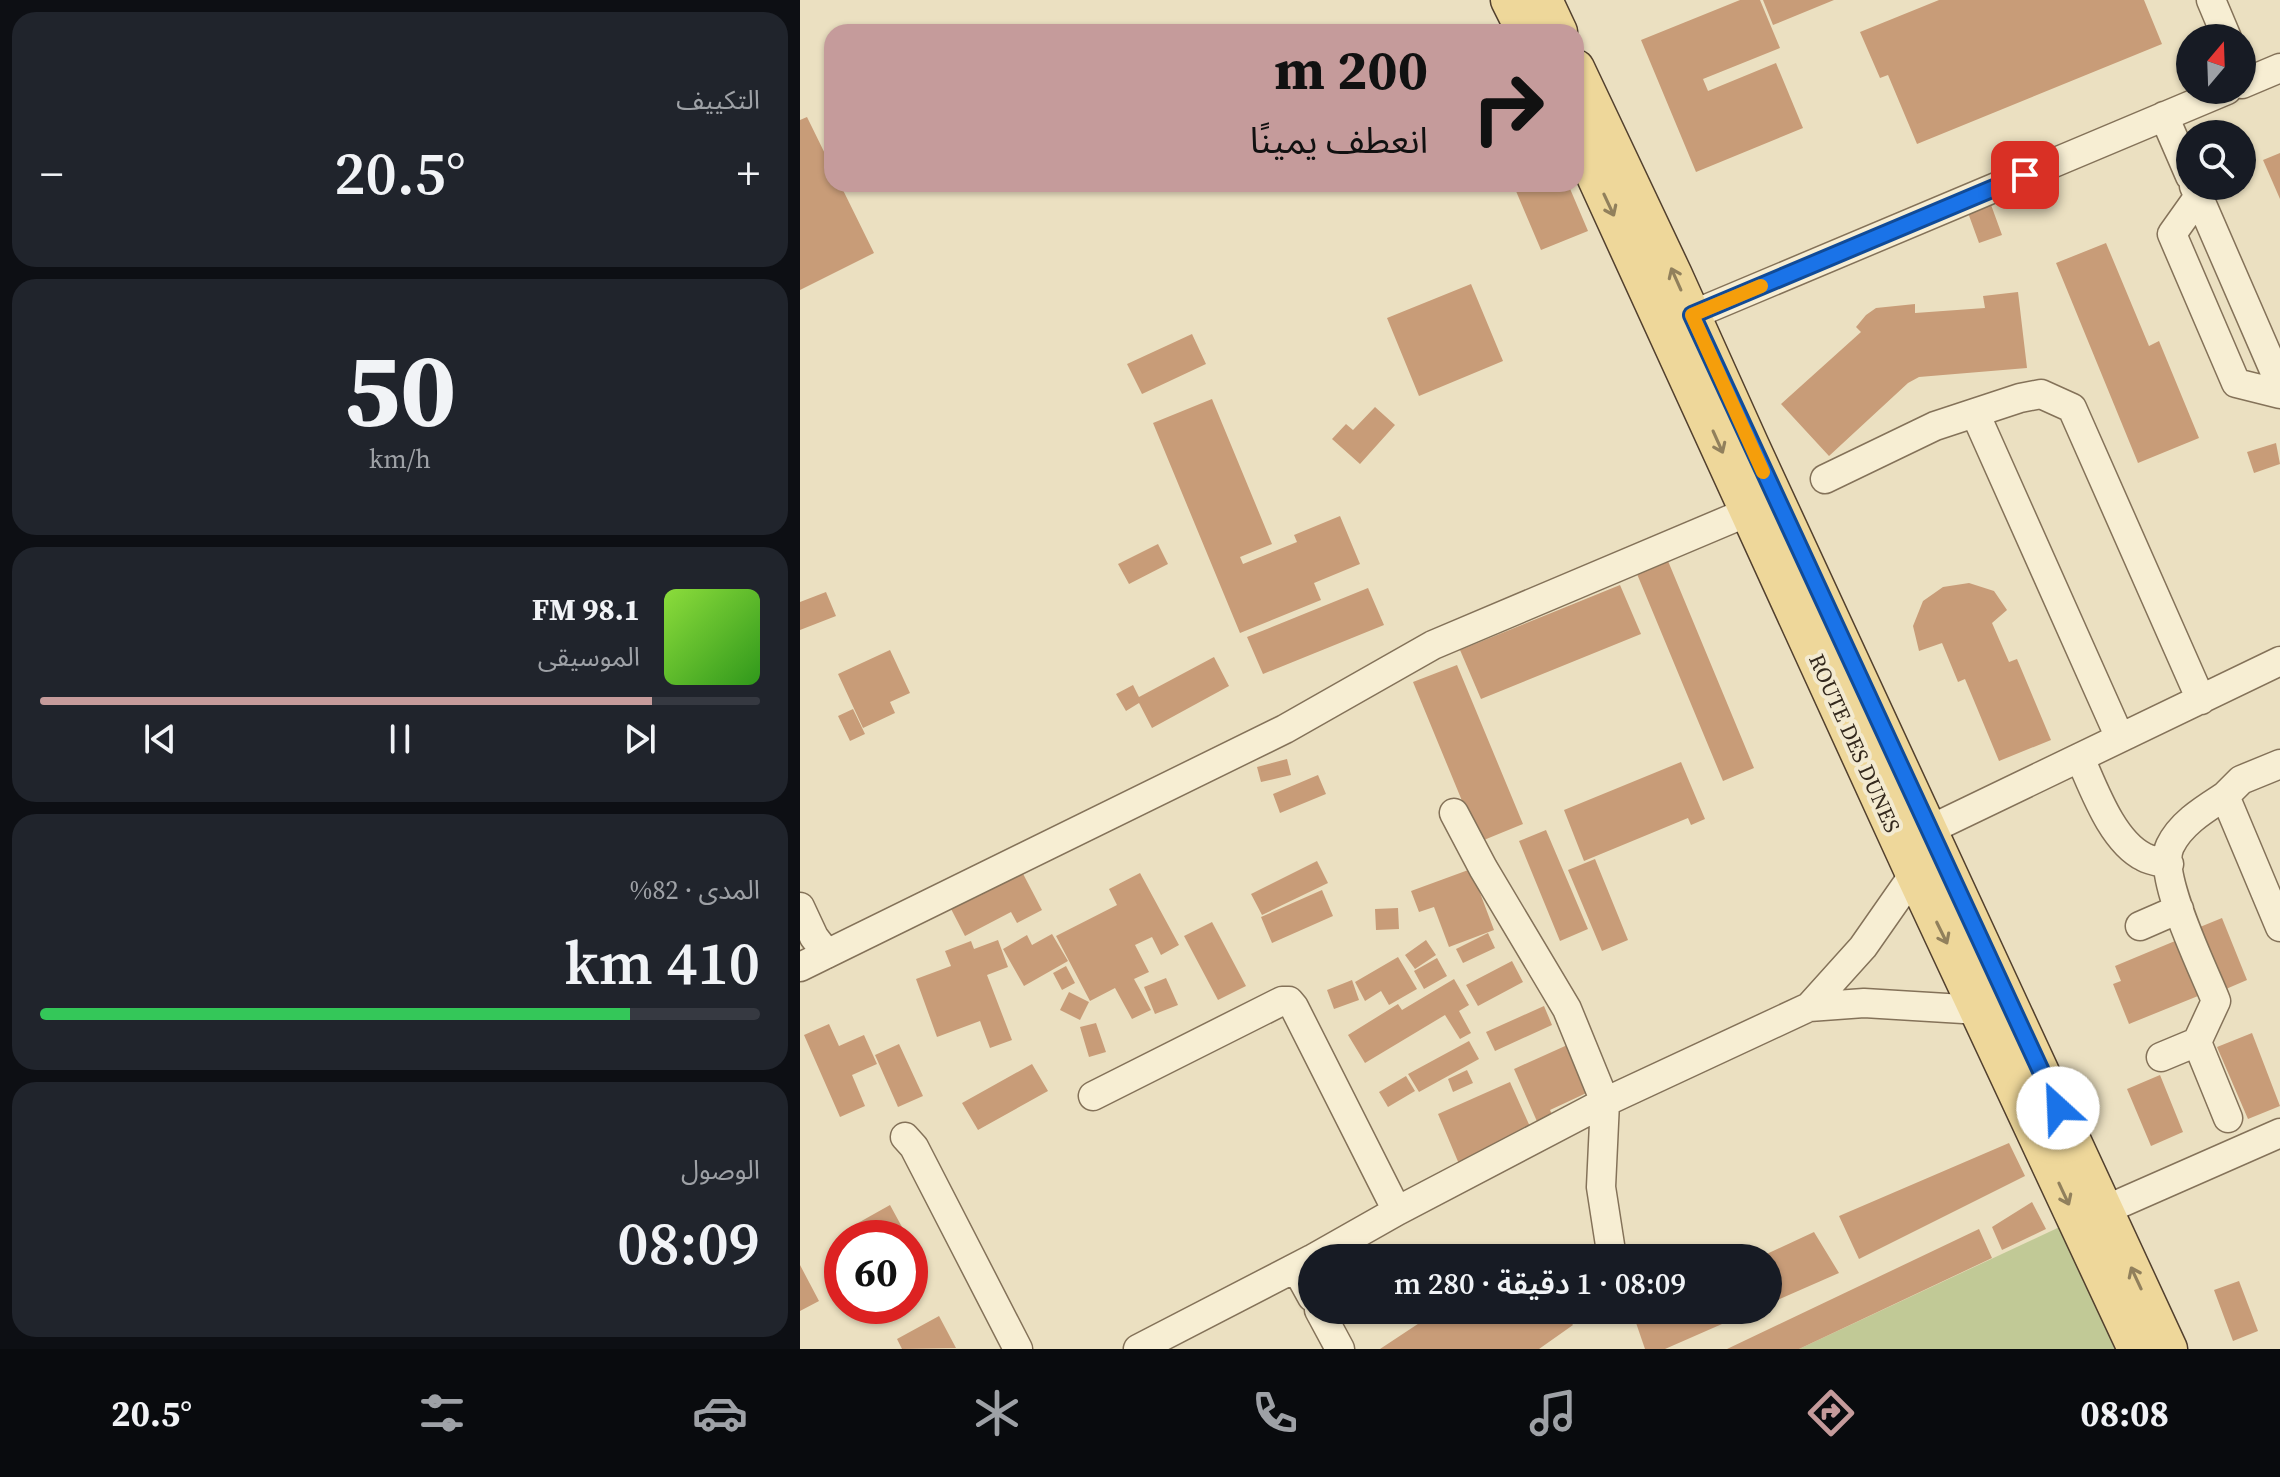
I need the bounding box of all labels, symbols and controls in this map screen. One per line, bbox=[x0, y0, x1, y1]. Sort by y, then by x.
north arrow bbox=[2176, 24, 2256, 104]
map controls bbox=[2176, 24, 2256, 200]
text: 200 m bbox=[1274, 31, 1428, 108]
icon: right bbox=[1456, 56, 1560, 160]
text: التكييف bbox=[676, 82, 760, 118]
text: انعطف يمينًا bbox=[1250, 116, 1428, 165]
button: search bbox=[2176, 120, 2256, 200]
text: 20.5° bbox=[334, 132, 466, 214]
pin bbox=[1991, 141, 2059, 209]
text: − bbox=[40, 143, 63, 204]
text: + bbox=[737, 143, 760, 204]
icon: arrive bbox=[2003, 153, 2047, 197]
one-way arrow bbox=[1602, 193, 1617, 217]
one-way arrow bbox=[1668, 267, 1683, 291]
text: 50 bbox=[344, 317, 456, 460]
one-way arrow bbox=[1711, 429, 1726, 453]
text: km/h bbox=[369, 441, 431, 477]
text: 98.1 FM bbox=[532, 589, 640, 630]
text: الموسيقى bbox=[538, 639, 640, 675]
street label: ROUTE DES DUNES bbox=[1802, 649, 1908, 837]
icon: previous bbox=[138, 717, 182, 761]
icon: pause bbox=[378, 717, 422, 761]
icon: next bbox=[618, 717, 662, 761]
text: المدى · 82% bbox=[630, 872, 760, 908]
one-way arrow bbox=[1935, 920, 1950, 944]
text: 410 km bbox=[564, 922, 760, 1004]
position arrow bbox=[2016, 1066, 2100, 1150]
text: الوصول bbox=[681, 1152, 760, 1188]
one-way arrow bbox=[2057, 1181, 2072, 1205]
text: 08:09 bbox=[617, 1202, 760, 1284]
speed limit sign: 60 bbox=[824, 1220, 928, 1324]
text: 08:09 · 1 دقيقة · 280 m bbox=[1394, 1263, 1686, 1304]
one-way arrow bbox=[2128, 1266, 2143, 1291]
icon: filters bbox=[414, 1385, 470, 1441]
icon: car bbox=[692, 1385, 748, 1441]
icon: climate bbox=[969, 1385, 1025, 1441]
icon: phone bbox=[1247, 1385, 1303, 1441]
icon: music bbox=[1525, 1385, 1581, 1441]
icon: directions bbox=[1803, 1385, 1859, 1441]
text: 20.5° bbox=[111, 1389, 192, 1438]
text: 08:08 bbox=[2080, 1389, 2169, 1438]

